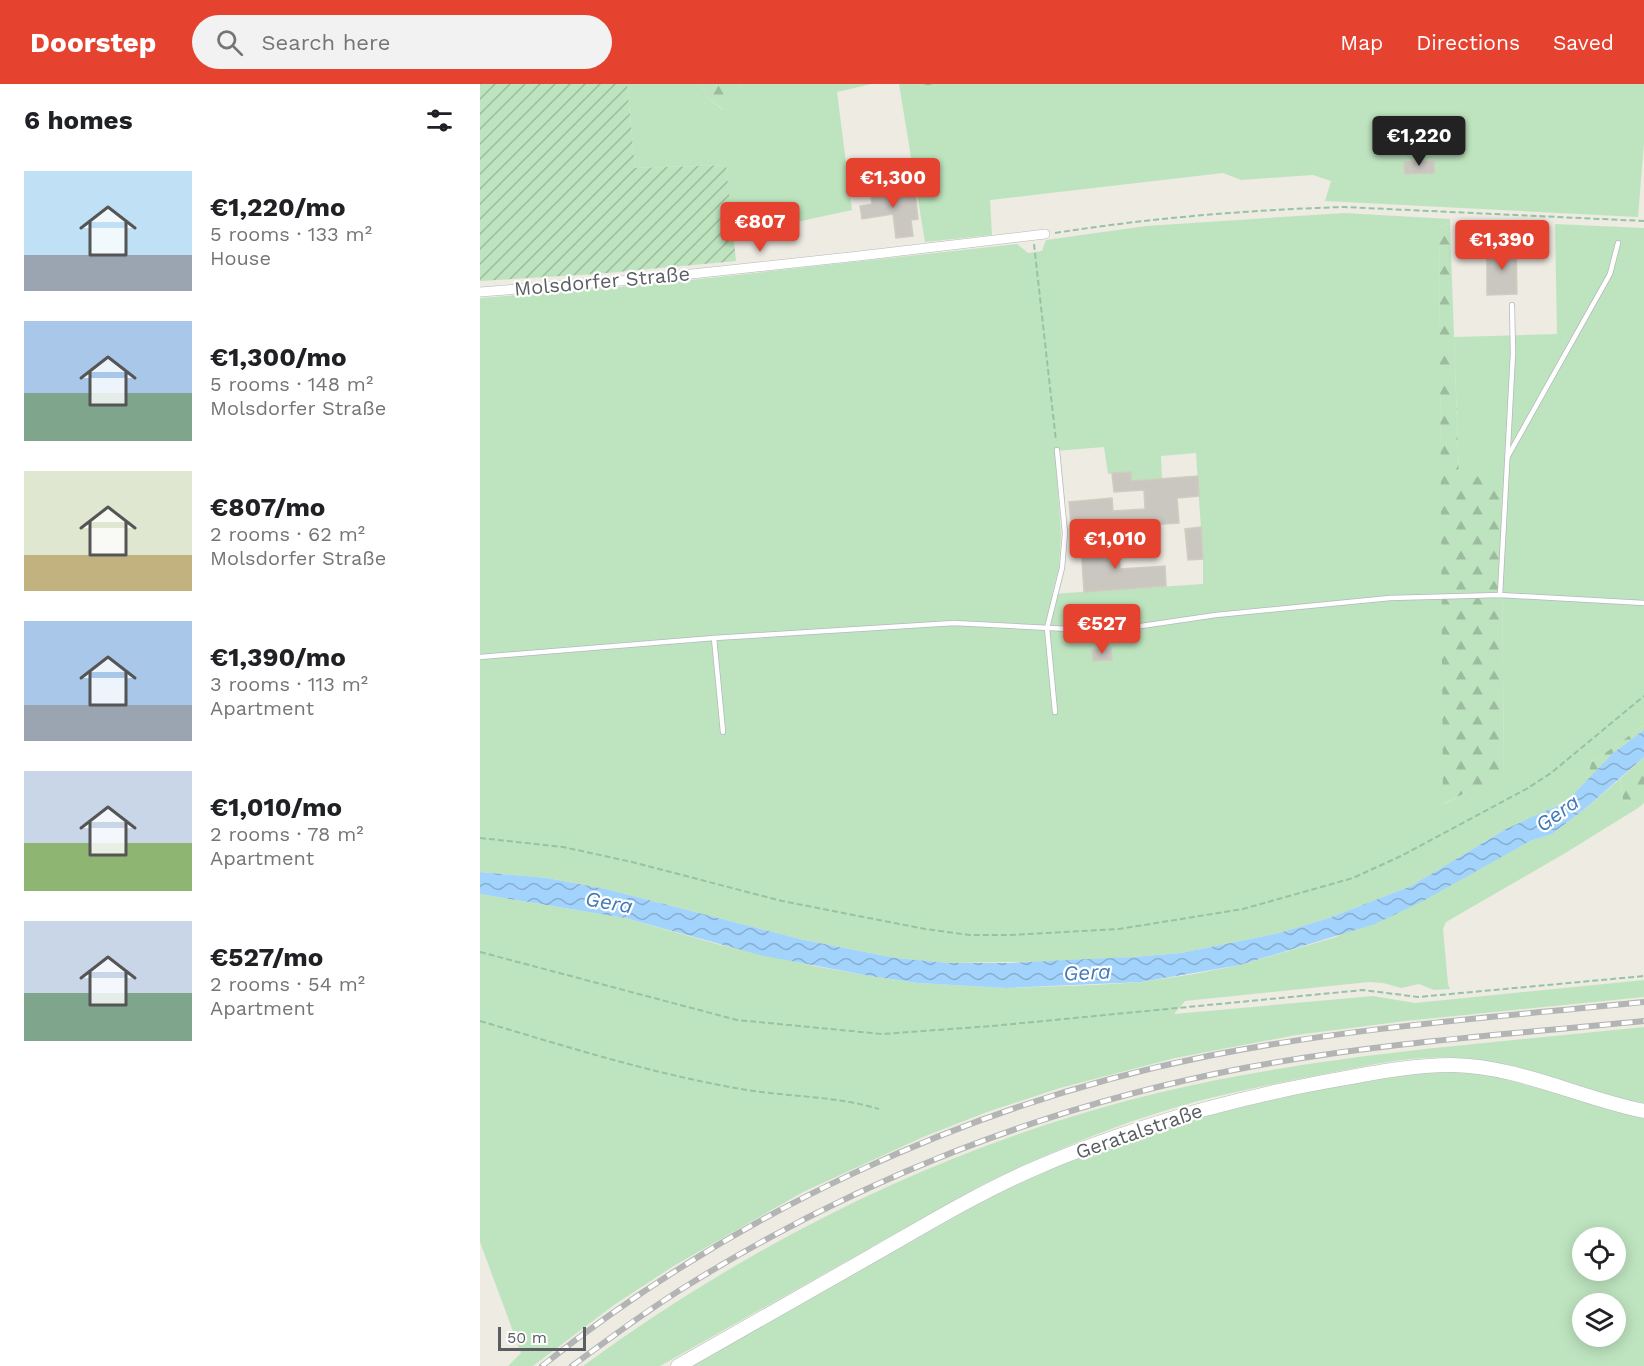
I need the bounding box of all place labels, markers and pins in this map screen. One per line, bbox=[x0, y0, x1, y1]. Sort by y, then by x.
pin: €1,220 bbox=[1370, 116, 1468, 167]
pin: €1,300 bbox=[844, 158, 942, 209]
pin: €807 bbox=[724, 202, 796, 253]
pin: €1,390 bbox=[1453, 220, 1551, 271]
pin: €1,010 bbox=[1066, 519, 1164, 570]
pin: €527 bbox=[1066, 604, 1138, 655]

